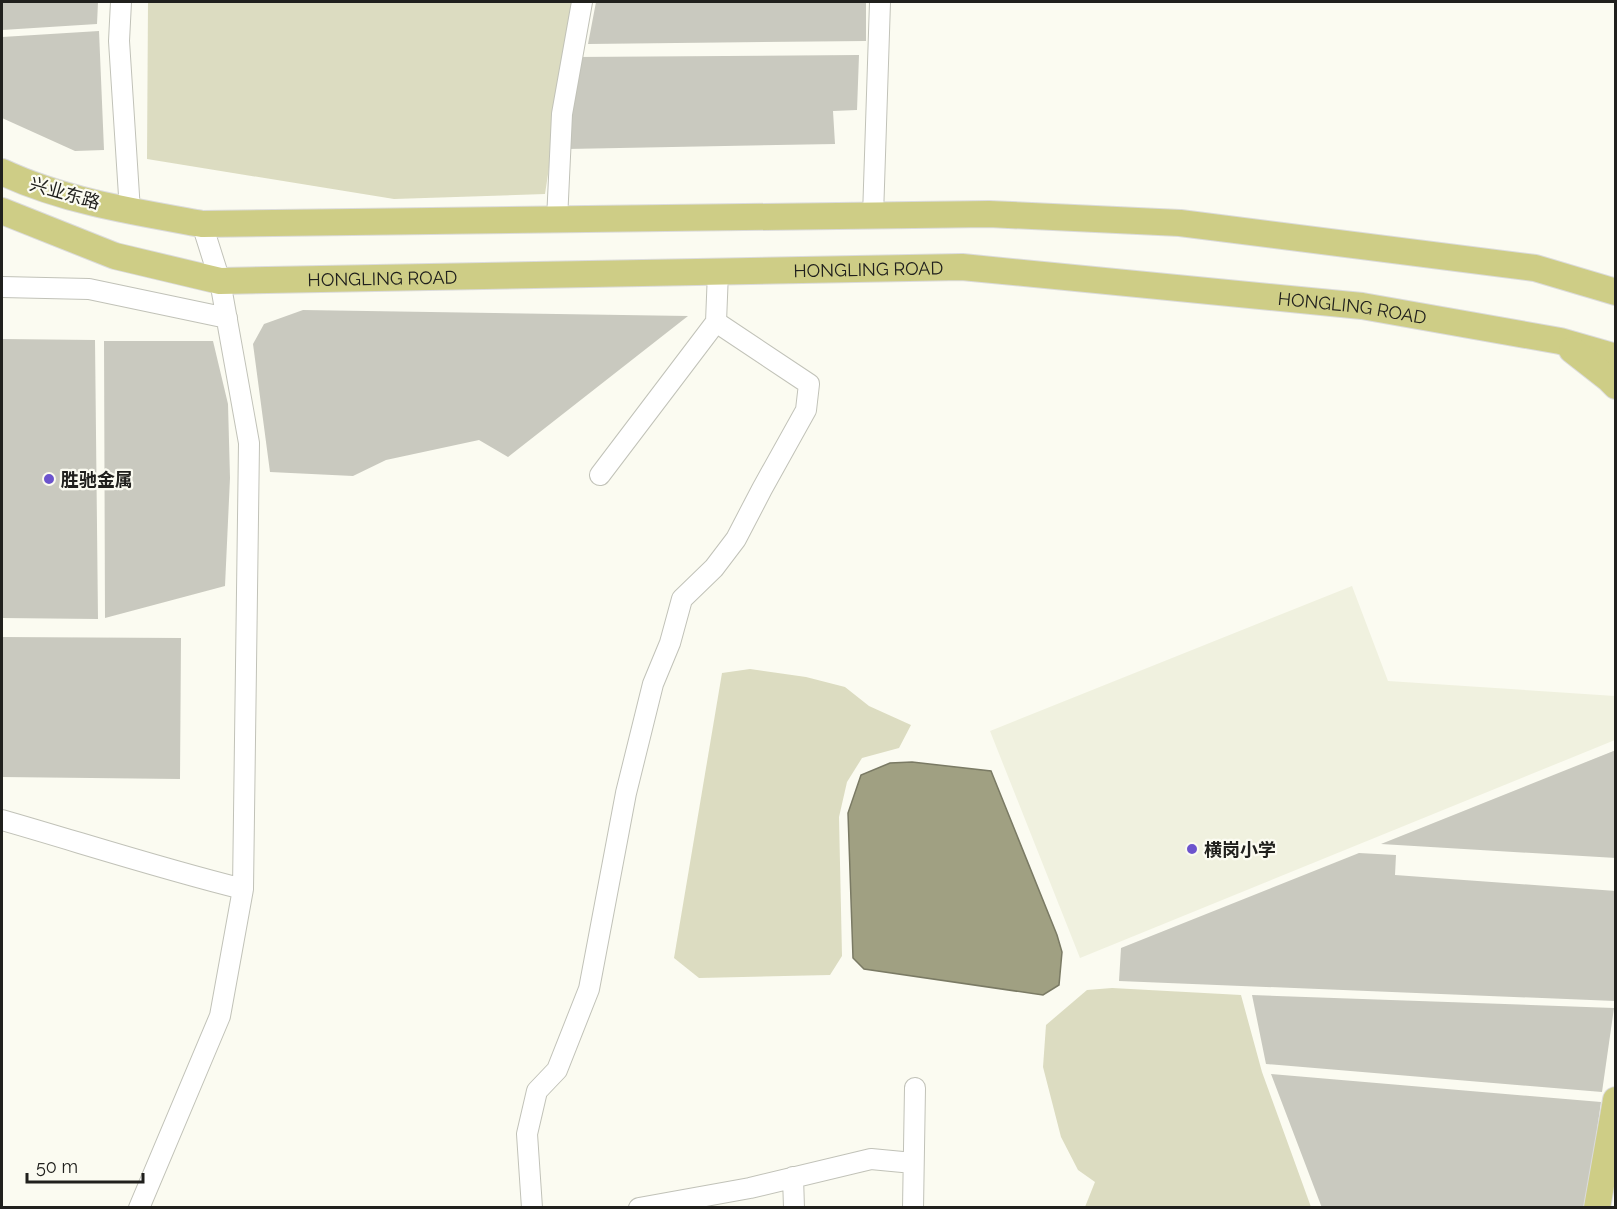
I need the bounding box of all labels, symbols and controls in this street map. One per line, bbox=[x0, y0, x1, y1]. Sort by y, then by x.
street label: 兴业东路 bbox=[28, 173, 102, 213]
street label: HONGLING ROAD bbox=[793, 257, 944, 281]
street label: HONGLING ROAD bbox=[307, 266, 458, 290]
street label: HONGLING ROAD bbox=[1277, 287, 1428, 328]
place label: 胜驰金属 bbox=[61, 469, 133, 490]
marker: 胜驰金属 bbox=[42, 472, 56, 486]
place label: 横岗小学 bbox=[1204, 839, 1276, 860]
marker: 横岗小学 bbox=[1185, 842, 1199, 856]
scale bar bbox=[27, 1146, 142, 1184]
text: 50 m bbox=[36, 1156, 78, 1177]

